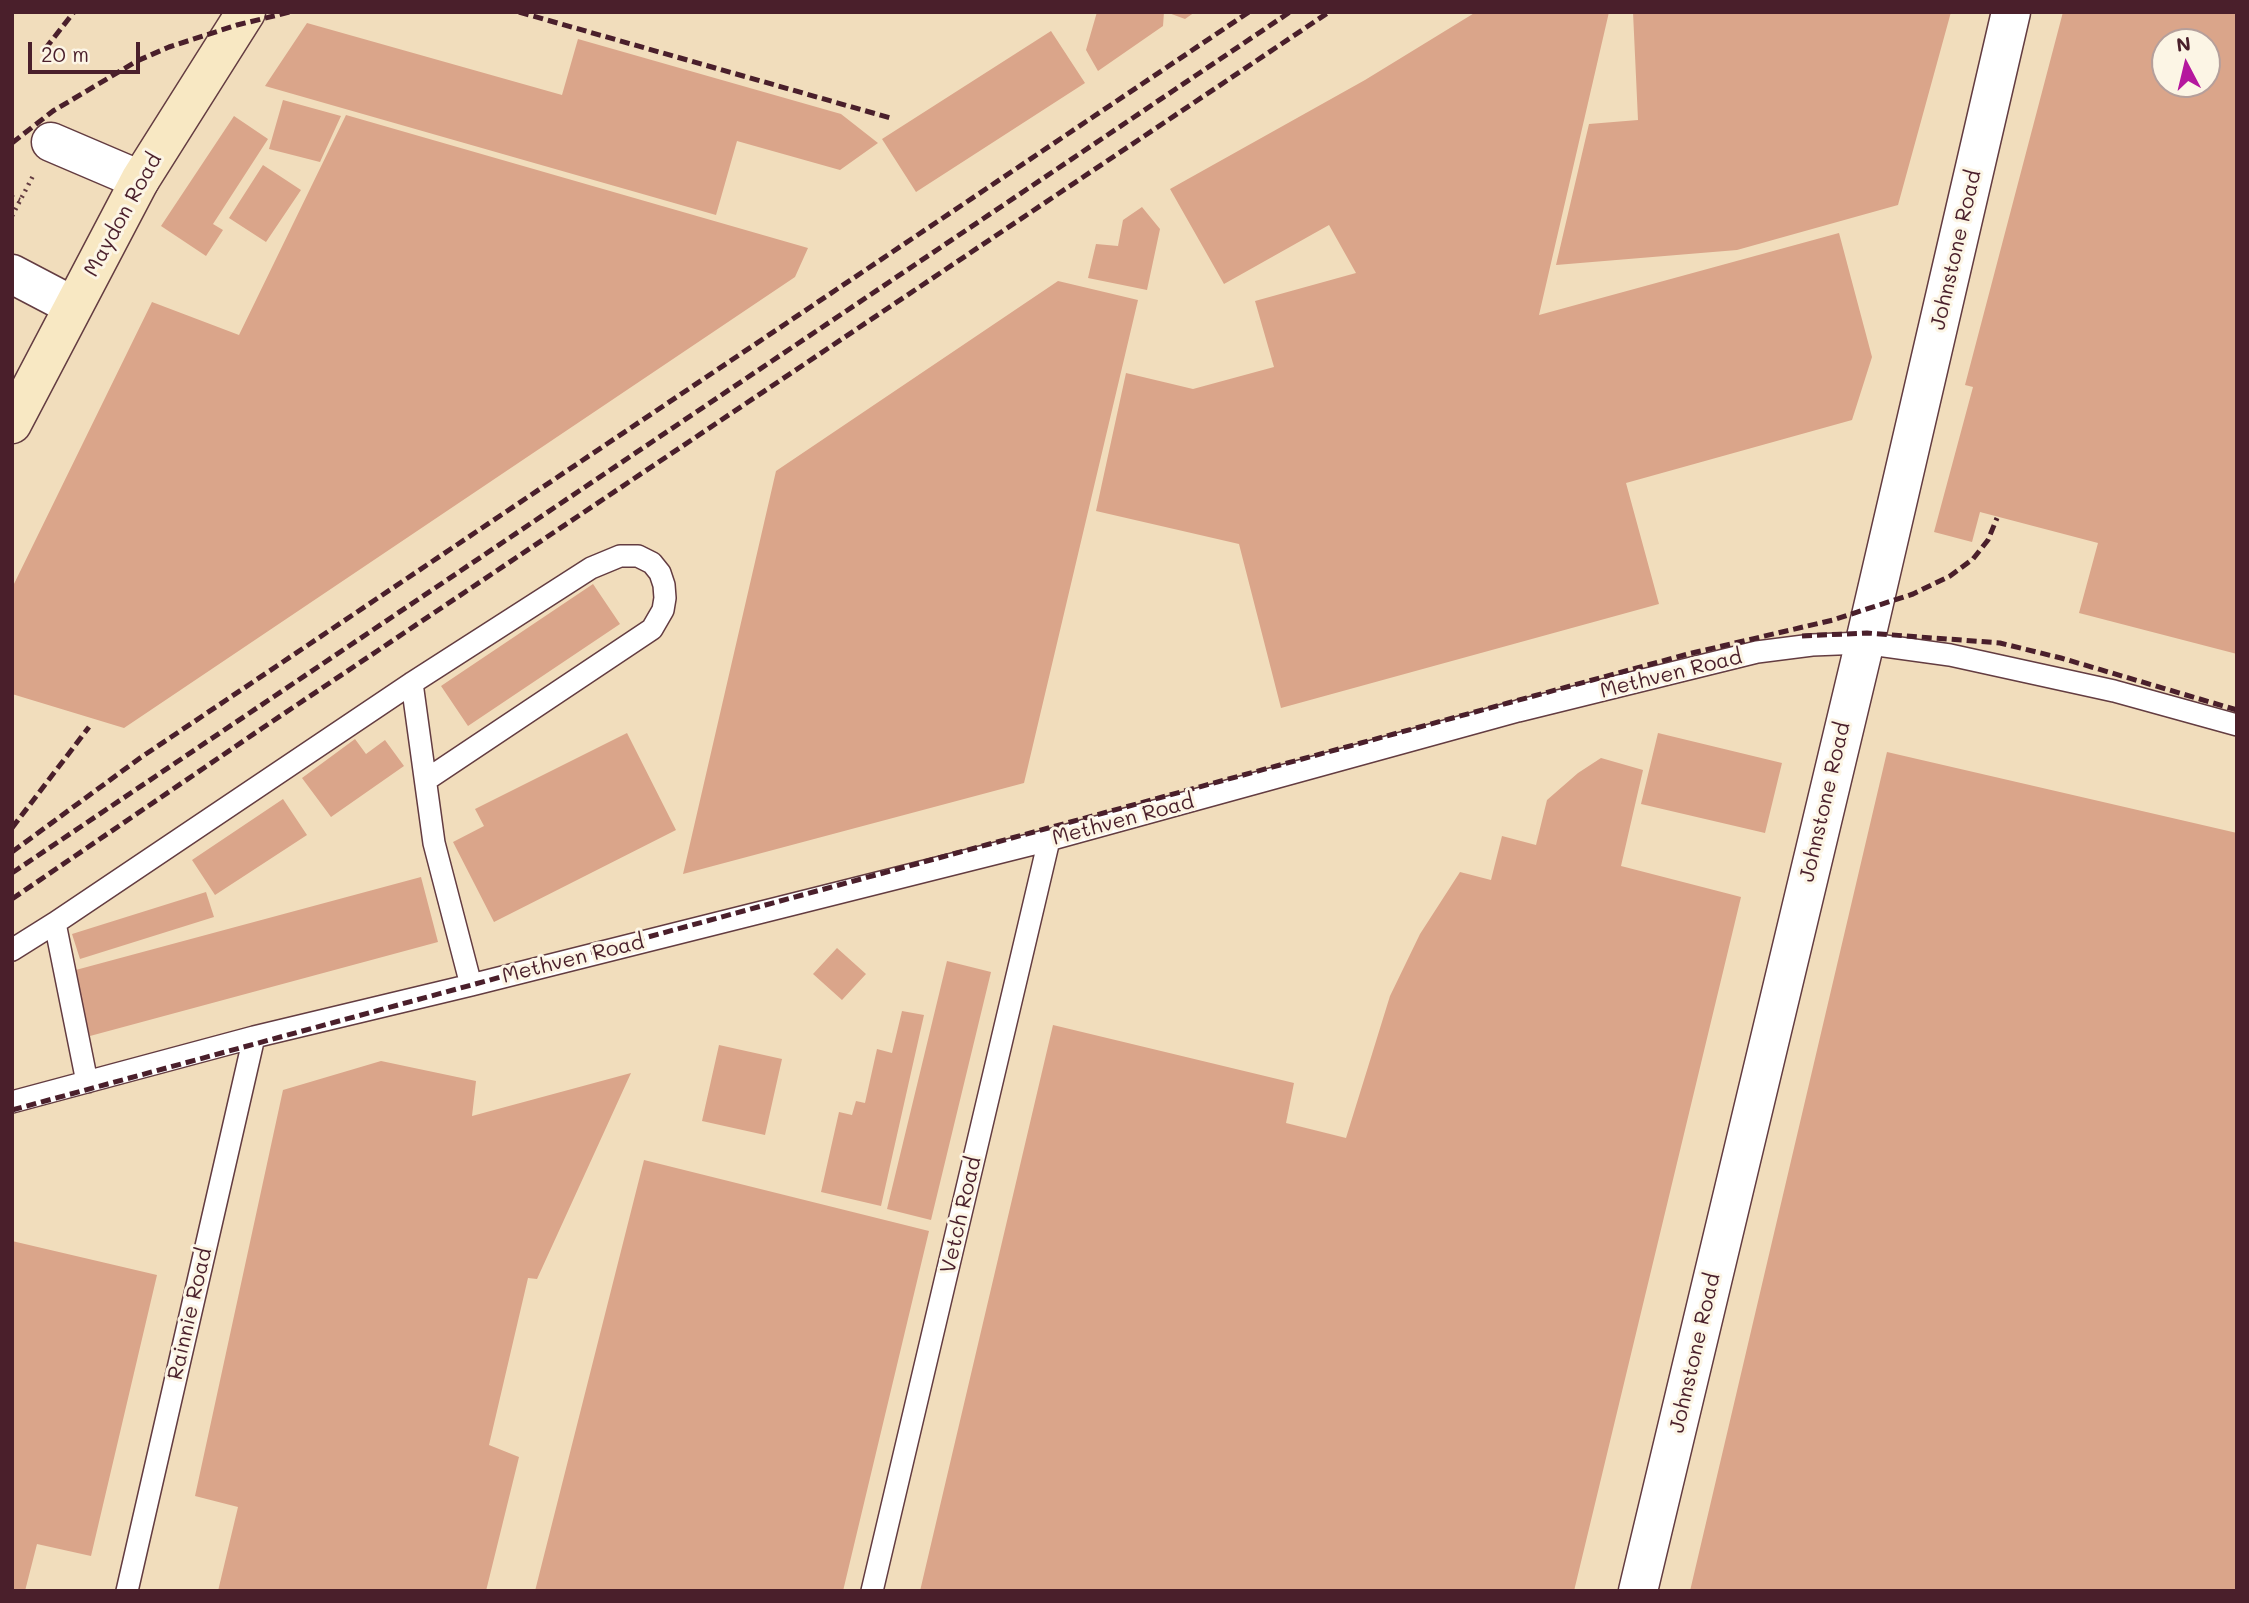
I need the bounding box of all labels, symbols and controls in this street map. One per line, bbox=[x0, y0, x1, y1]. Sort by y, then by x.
scale bar bbox=[32, 28, 144, 72]
north arrow bbox=[2151, 28, 2221, 98]
text: N bbox=[2175, 30, 2192, 57]
text: 20 m bbox=[41, 40, 89, 67]
street label: Maydon Road bbox=[79, 149, 167, 281]
street label: Johnstone Road bbox=[1925, 168, 1987, 332]
street label: Methven Road bbox=[1597, 644, 1745, 704]
street label: Johnstone Road bbox=[1794, 720, 1856, 884]
street label: Methven Road bbox=[1049, 789, 1197, 851]
street label: Methven Road bbox=[499, 929, 647, 989]
street label: Vetch Road bbox=[935, 1154, 987, 1276]
street label: Rainnie Road bbox=[163, 1246, 217, 1382]
street label: Johnstone Road bbox=[1664, 1271, 1726, 1435]

